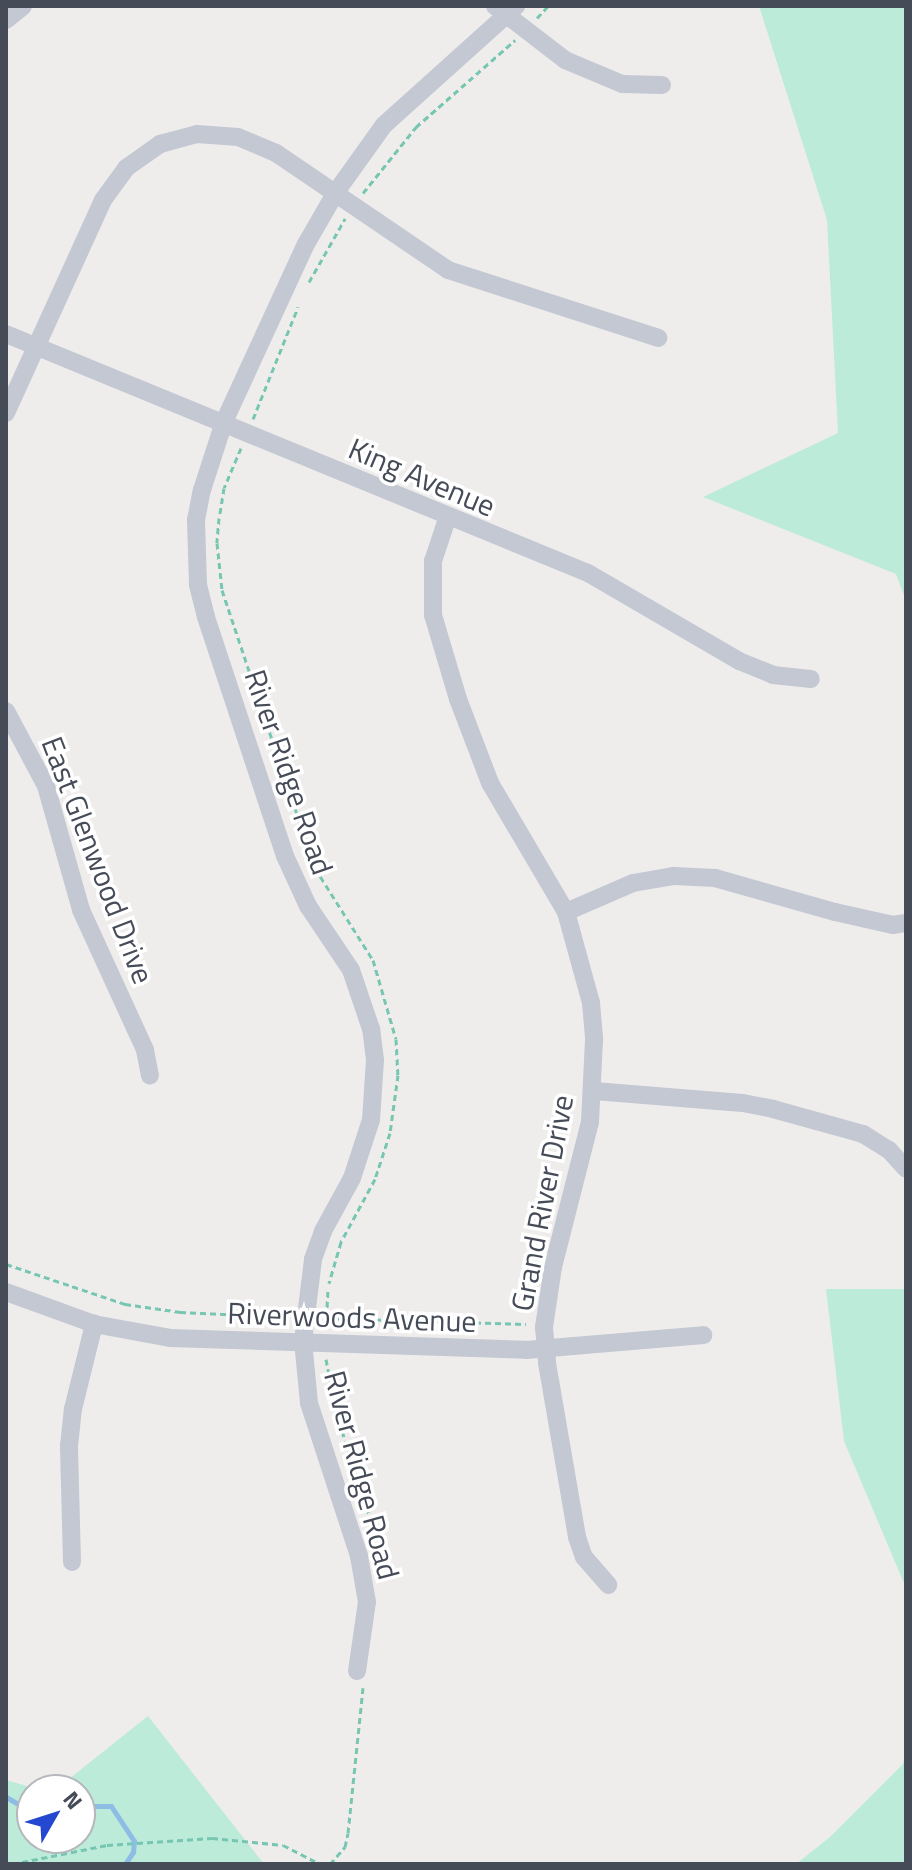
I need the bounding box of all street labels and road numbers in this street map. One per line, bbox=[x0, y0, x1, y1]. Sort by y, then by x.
street label: King Avenue bbox=[343, 430, 501, 524]
street label: River Ridge Road bbox=[237, 665, 341, 879]
street label: East Glenwood Drive bbox=[34, 731, 162, 989]
street label: Grand River Drive bbox=[503, 1092, 581, 1314]
street label: Riverwoods Avenue bbox=[227, 1295, 477, 1339]
street label: River Ridge Road bbox=[317, 1367, 407, 1583]

